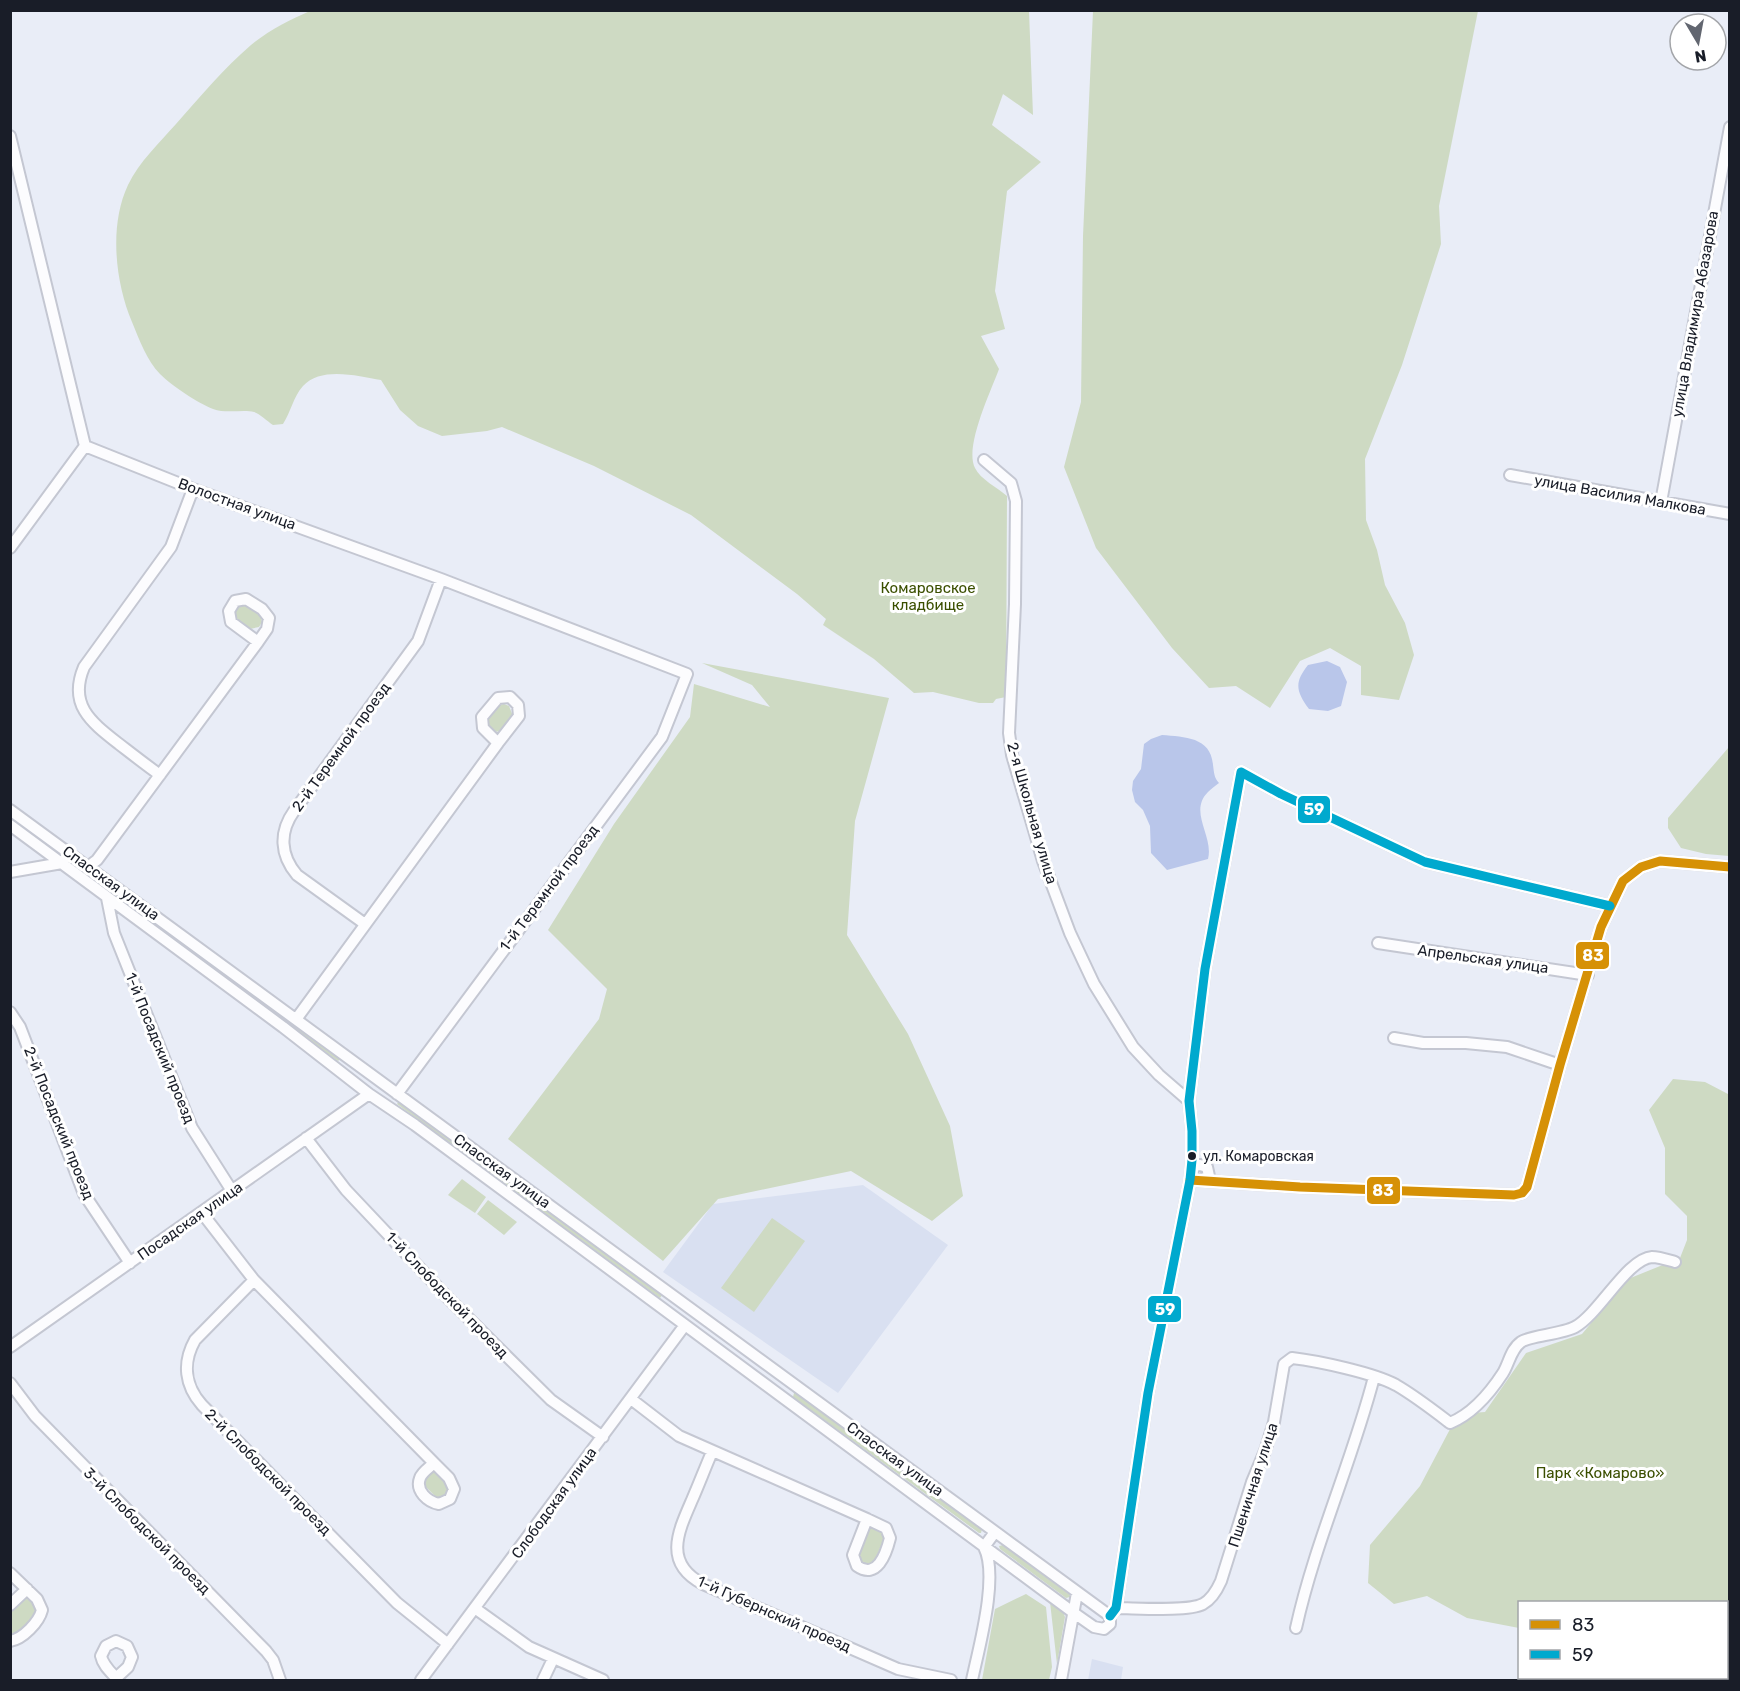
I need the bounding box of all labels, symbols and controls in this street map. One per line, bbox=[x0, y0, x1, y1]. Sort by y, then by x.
north arrow bbox=[1668, 12, 1728, 72]
text: N bbox=[1693, 46, 1708, 67]
street label: улица Владимира Абазарова bbox=[1668, 209, 1722, 419]
street label: улица Василия Малкова bbox=[1533, 471, 1707, 519]
street label: Волостная улица bbox=[176, 474, 298, 534]
park label: Комаровское кладбище bbox=[880, 579, 976, 614]
street label: 2-й Теремной проезд bbox=[288, 679, 394, 815]
street label: 2-я Школьная улица bbox=[1003, 740, 1061, 886]
line badge: 59 bbox=[1297, 795, 1331, 824]
text: 59 bbox=[1304, 800, 1324, 819]
street label: 1-й Теремной проезд bbox=[496, 821, 602, 955]
street label: Спасская улица bbox=[59, 842, 163, 924]
street label: Апрельская улица bbox=[1416, 941, 1550, 977]
line badge: 83 bbox=[1575, 941, 1610, 970]
text: 83 bbox=[1582, 946, 1604, 965]
street label: 1-й Посадский проезд bbox=[121, 970, 199, 1126]
street label: 2-й Посадский проезд bbox=[20, 1044, 98, 1202]
street label: Спасская улица bbox=[450, 1130, 554, 1212]
place label: ул. Комаровская bbox=[1203, 1148, 1314, 1165]
marker: ул. Комаровская bbox=[1186, 1150, 1198, 1162]
line badge: 83 bbox=[1366, 1176, 1401, 1205]
street label: Посадская улица bbox=[134, 1178, 246, 1264]
text: 83 bbox=[1372, 1181, 1394, 1200]
street label: 1-й Слободской проезд bbox=[382, 1228, 512, 1362]
line badge: 59 bbox=[1147, 1295, 1182, 1323]
text: 59 bbox=[1155, 1300, 1175, 1319]
street label: 2-й Слободской проезд bbox=[201, 1405, 335, 1539]
street label: Спасская улица bbox=[843, 1418, 947, 1500]
street label: Пшеничная улица bbox=[1224, 1420, 1282, 1550]
street label: Слободская улица bbox=[508, 1444, 600, 1562]
street label: 3-й Слободской проезд bbox=[80, 1464, 214, 1598]
park label: Парк «Комарово» bbox=[1536, 1464, 1664, 1482]
street label: 1-й Губернский проезд bbox=[694, 1572, 854, 1656]
legend bbox=[1518, 1601, 1728, 1679]
text: 83 bbox=[1572, 1614, 1594, 1636]
text: 59 bbox=[1572, 1644, 1593, 1666]

